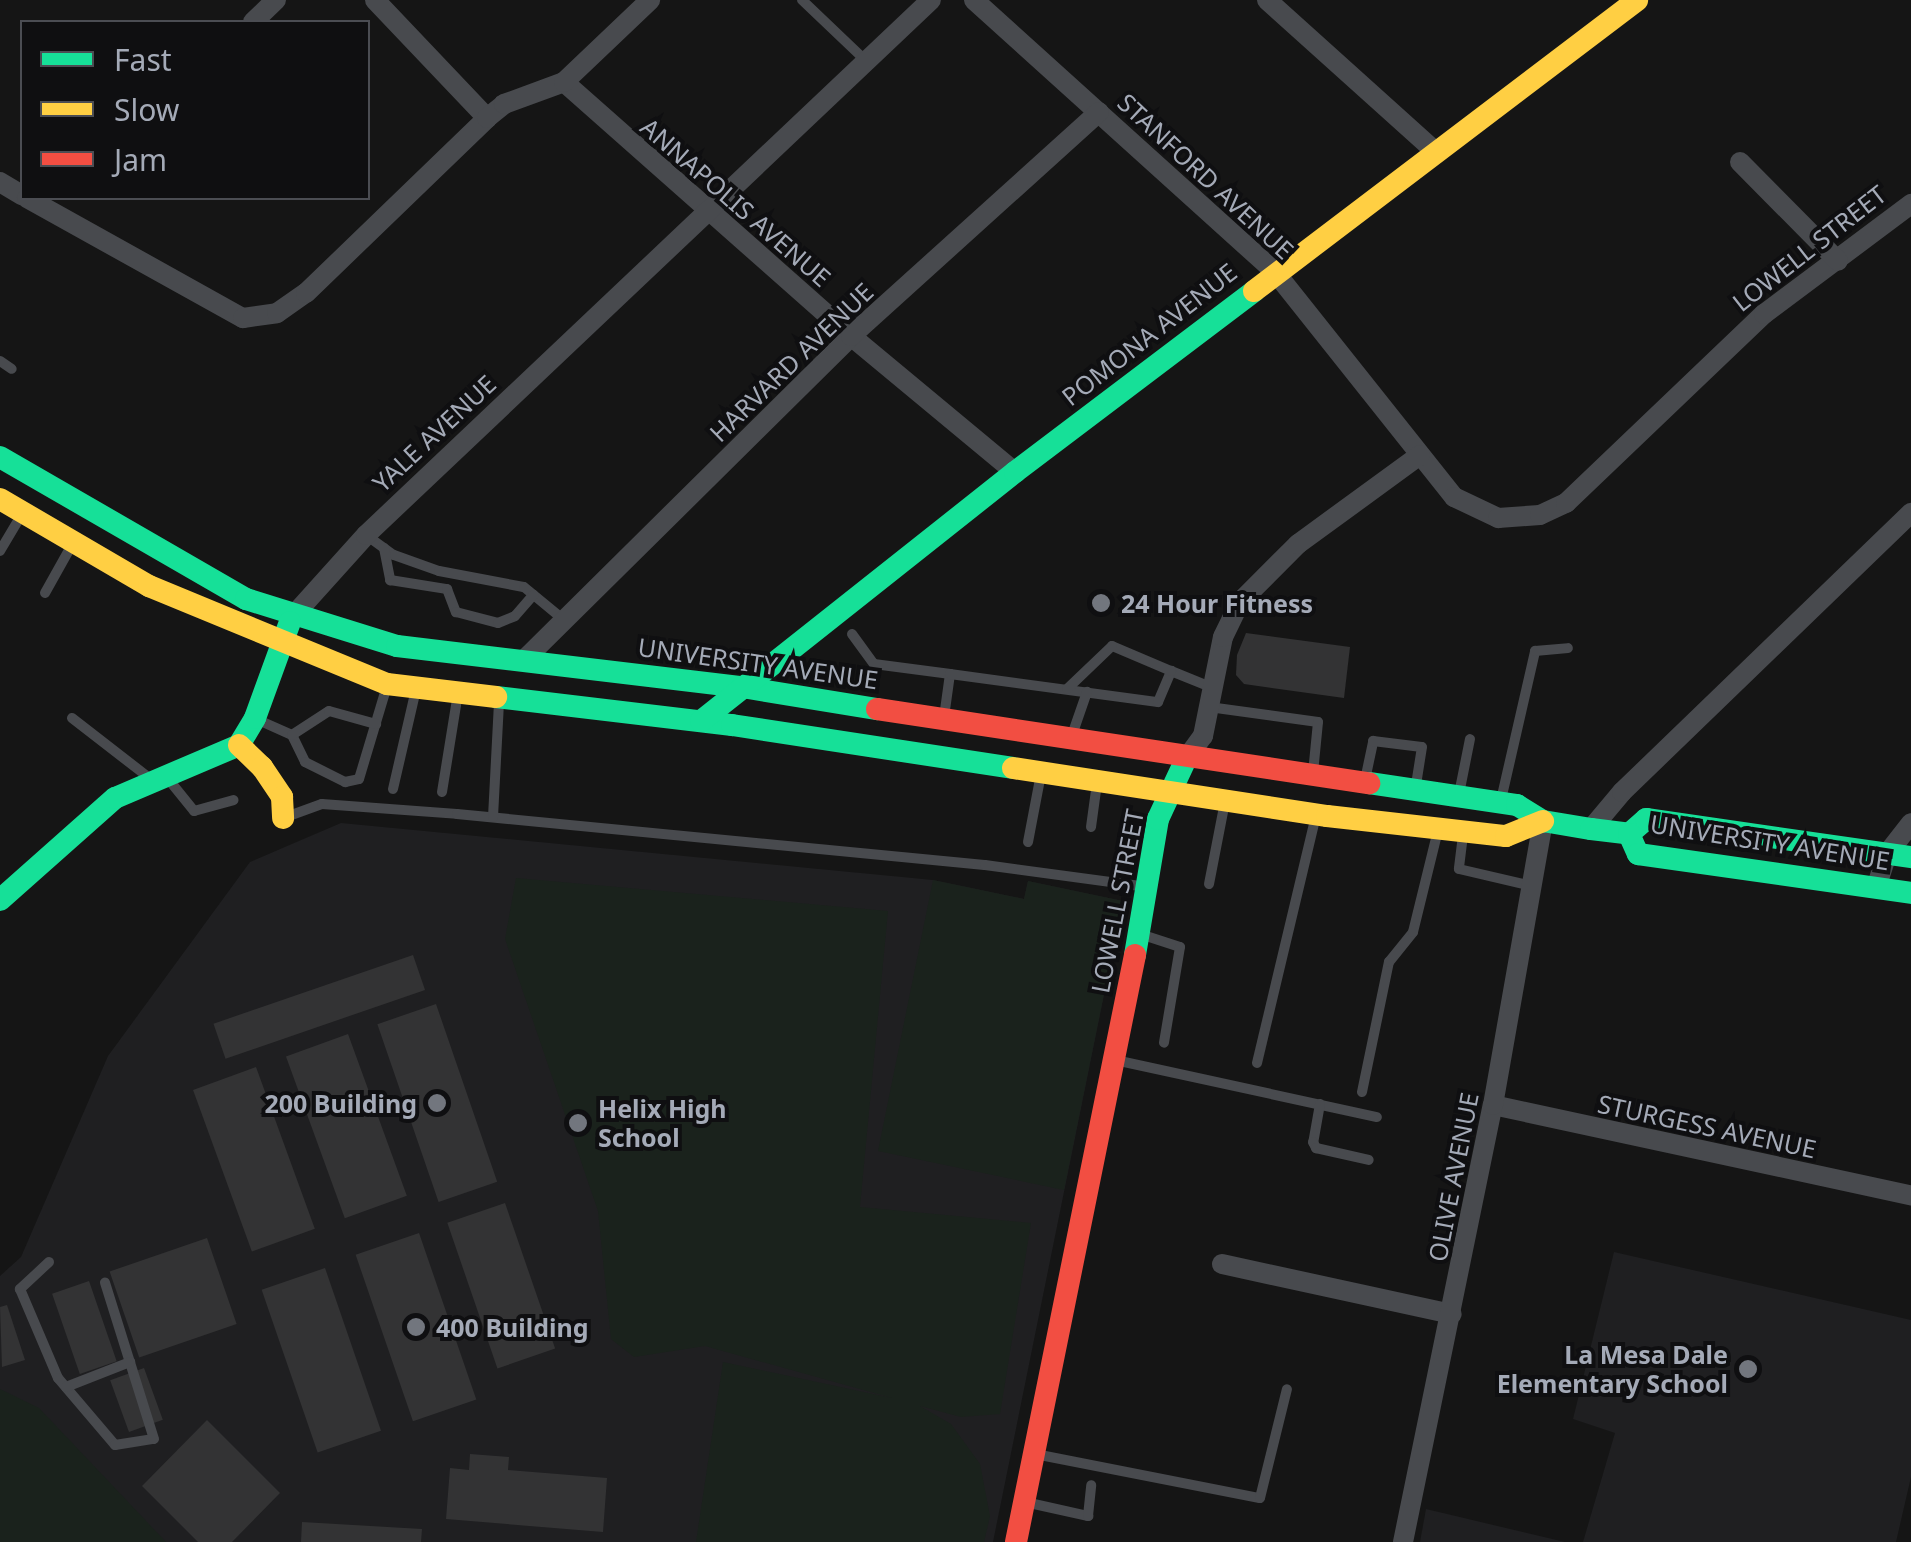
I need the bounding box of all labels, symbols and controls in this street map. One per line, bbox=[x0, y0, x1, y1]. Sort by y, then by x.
legend bbox=[20, 20, 370, 200]
text: Fast bbox=[114, 39, 172, 80]
street label: STANFORD AVENUE bbox=[1112, 87, 1300, 265]
text: Slow bbox=[114, 89, 179, 130]
street label: ANNAPOLIS AVENUE bbox=[635, 111, 837, 293]
text: Jam bbox=[114, 139, 167, 180]
street label: LOWELL STREET bbox=[1726, 179, 1892, 317]
street label: POMONA AVENUE bbox=[1056, 256, 1242, 412]
street label: HARVARD AVENUE bbox=[703, 276, 879, 448]
street label: YALE AVENUE bbox=[366, 368, 502, 498]
place label: 24 Hour Fitness bbox=[1121, 588, 1313, 618]
marker: 24 Hour Fitness bbox=[1090, 592, 1112, 614]
street label: UNIVERSITY AVENUE bbox=[636, 631, 880, 695]
street label: LOWELL STREET bbox=[1084, 807, 1150, 995]
street label: UNIVERSITY AVENUE bbox=[1648, 808, 1892, 876]
place label: 200 Building bbox=[264, 1088, 417, 1118]
street label: STURGESS AVENUE bbox=[1595, 1088, 1819, 1164]
street label: OLIVE AVENUE bbox=[1422, 1090, 1484, 1264]
marker: 200 Building bbox=[426, 1092, 448, 1114]
place label: Helix High School bbox=[598, 1094, 727, 1153]
marker: Helix High School bbox=[567, 1112, 589, 1134]
place label: 400 Building bbox=[436, 1312, 589, 1342]
marker: 400 Building bbox=[405, 1316, 427, 1338]
place label: La Mesa Dale Elementary School bbox=[1497, 1340, 1728, 1399]
marker: La Mesa Dale Elementary School bbox=[1737, 1358, 1759, 1380]

